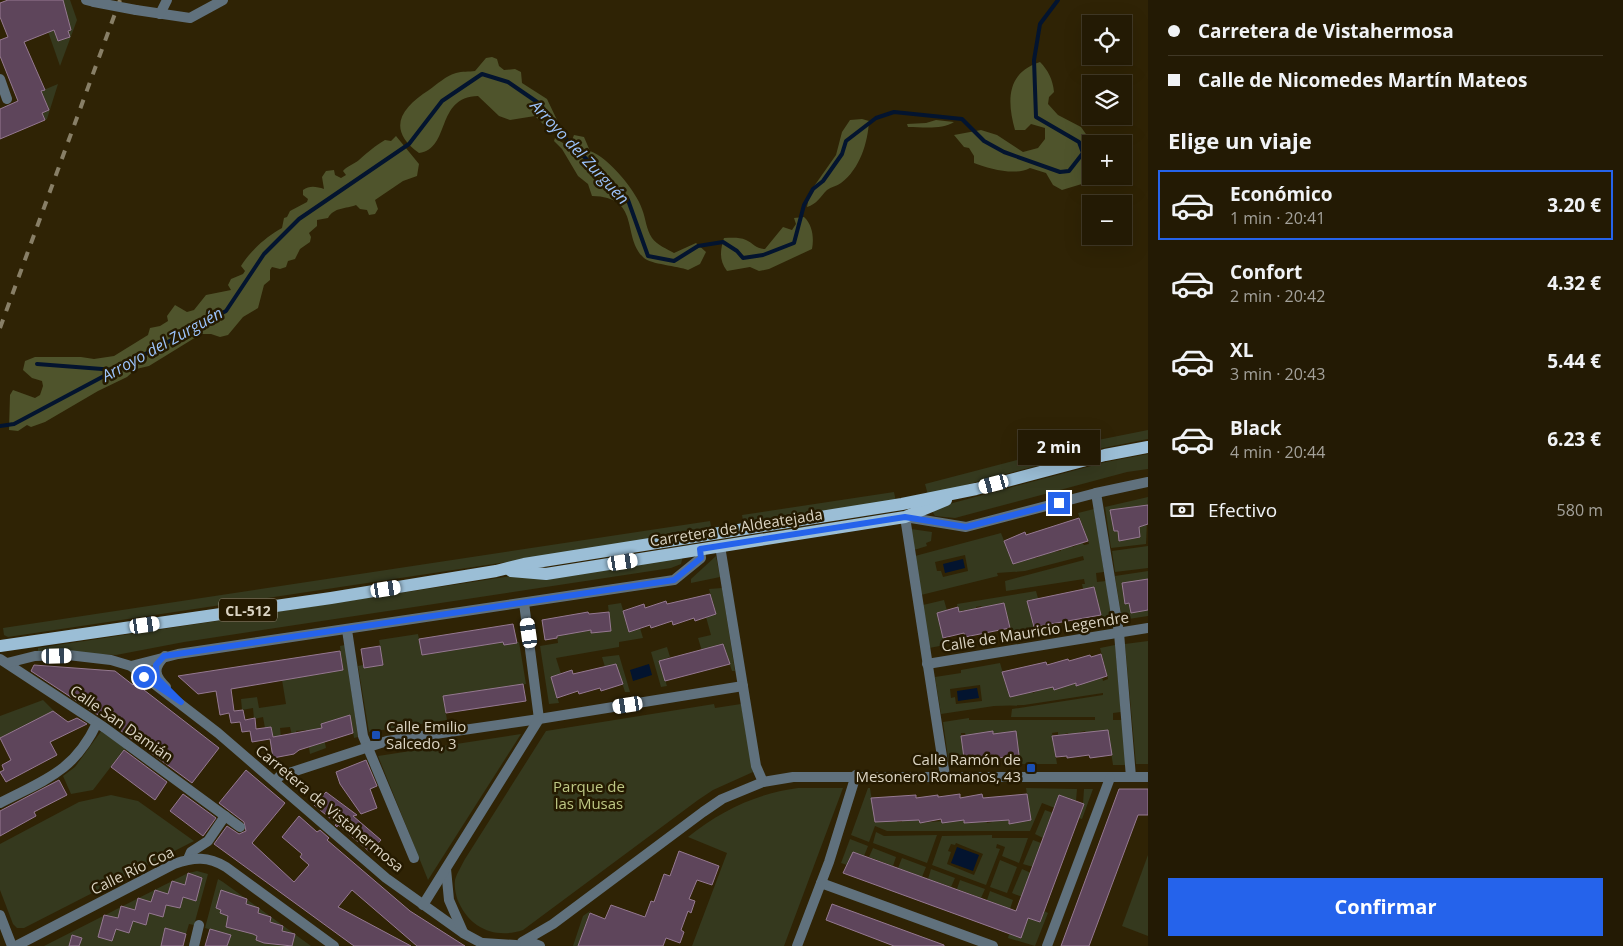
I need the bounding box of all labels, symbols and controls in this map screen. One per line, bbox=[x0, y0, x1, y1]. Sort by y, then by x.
map controls bbox=[1082, 15, 1132, 245]
button: locate bbox=[1082, 15, 1132, 65]
text: Carretera de Vistahermosa bbox=[1198, 18, 1454, 44]
text: Calle de Nicomedes Martín Mateos bbox=[1198, 67, 1527, 93]
button: layers bbox=[1082, 75, 1132, 125]
water label: Arroyo del Zurguén bbox=[525, 94, 634, 209]
text: Elige un viaje bbox=[1168, 125, 1312, 155]
button: + bbox=[1082, 135, 1132, 185]
text: Económico bbox=[1230, 181, 1332, 207]
icon: car bbox=[1170, 183, 1215, 228]
text: 3.20 € bbox=[1547, 192, 1601, 218]
button: − bbox=[1082, 195, 1132, 245]
text: 1 min · 20:41 bbox=[1230, 207, 1325, 229]
text: Confort bbox=[1230, 259, 1302, 285]
icon: car bbox=[1170, 261, 1215, 306]
text: 4.32 € bbox=[1547, 270, 1601, 296]
text: 2 min · 20:42 bbox=[1230, 285, 1325, 307]
water label: Arroyo del Zurguén bbox=[97, 302, 227, 387]
text: XL bbox=[1230, 337, 1253, 363]
icon: car bbox=[1170, 339, 1215, 384]
text: 5.44 € bbox=[1547, 348, 1601, 374]
text: 3 min · 20:43 bbox=[1230, 363, 1325, 385]
text: Black bbox=[1230, 415, 1282, 441]
icon: car bbox=[1170, 417, 1215, 462]
text: 6.23 € bbox=[1547, 426, 1601, 452]
callout: 2 min bbox=[1018, 430, 1100, 466]
text: 2 min bbox=[1037, 436, 1081, 458]
text: 4 min · 20:44 bbox=[1230, 441, 1325, 463]
car bbox=[977, 473, 1010, 495]
route end bbox=[1048, 492, 1070, 514]
icon: cash bbox=[1168, 496, 1196, 524]
text: Efectivo bbox=[1208, 497, 1277, 523]
text: 580 m bbox=[1557, 499, 1603, 521]
street label: Carretera de Aldeatejada bbox=[648, 503, 824, 551]
car bbox=[607, 552, 638, 572]
car bbox=[370, 579, 401, 599]
road number: CL-512 bbox=[219, 598, 277, 622]
street label: Calle de Mauricio Legendre bbox=[940, 606, 1130, 656]
car bbox=[129, 615, 160, 635]
car bbox=[519, 617, 538, 649]
car bbox=[41, 648, 72, 664]
route start bbox=[133, 666, 155, 688]
street label: Calle San Damián bbox=[66, 680, 178, 766]
car bbox=[612, 695, 643, 715]
place label: Calle Emilio Salcedo, 3 bbox=[386, 716, 466, 753]
marker: Calle Emilio Salcedo, 3 bbox=[370, 729, 382, 741]
street label: Carretera de Vistahermosa bbox=[252, 740, 408, 876]
place label: Calle Ramón de Mesonero Romanos, 43 bbox=[855, 749, 1021, 786]
marker: Calle Ramón de Mesonero Romanos, 43 bbox=[1025, 762, 1037, 774]
park label: Parque de las Musas bbox=[553, 776, 625, 813]
street label: Calle Río Coa bbox=[87, 841, 177, 899]
button: Confirmar bbox=[1168, 878, 1603, 936]

